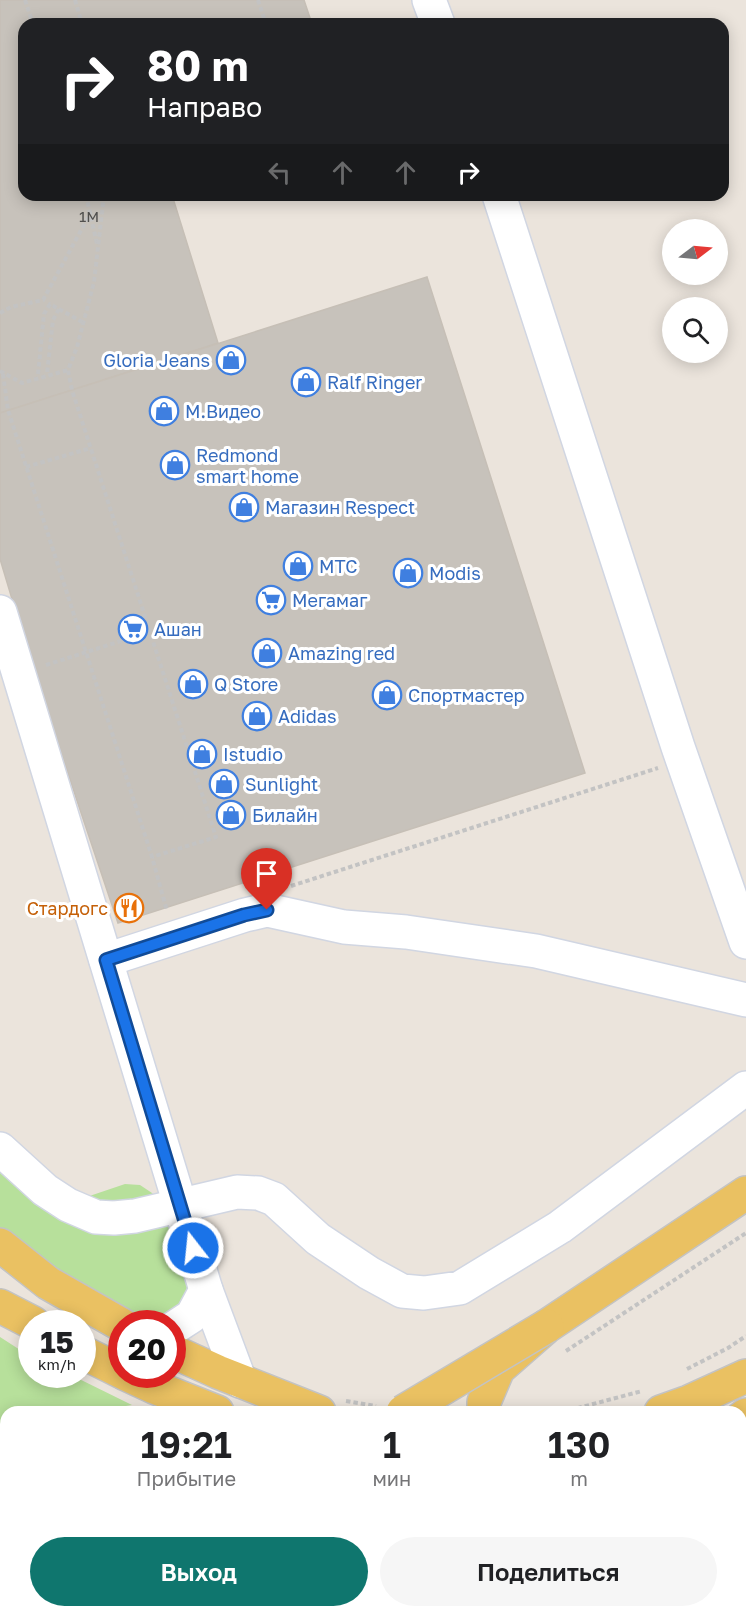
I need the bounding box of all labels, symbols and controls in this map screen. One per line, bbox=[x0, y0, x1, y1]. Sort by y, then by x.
text: 80 m bbox=[147, 40, 248, 90]
icon: right bbox=[48, 42, 126, 120]
text: Направо bbox=[147, 91, 262, 123]
icon: left bbox=[263, 156, 296, 189]
icon: ahead bbox=[326, 156, 359, 189]
icon: ahead bbox=[389, 156, 422, 189]
icon: right bbox=[452, 156, 485, 189]
house number: 1М bbox=[79, 207, 99, 225]
north arrow bbox=[662, 219, 728, 285]
map controls bbox=[662, 219, 728, 363]
button: search bbox=[662, 297, 728, 363]
shop icon: Gloria Jeans bbox=[215, 344, 247, 376]
place label: Gloria Jeans bbox=[103, 349, 210, 371]
shop icon: Ralf Ringer bbox=[290, 366, 322, 398]
place label: Ralf Ringer bbox=[327, 371, 422, 393]
shop icon: М.Видео bbox=[148, 395, 180, 427]
place label: М.Видео bbox=[185, 400, 261, 422]
place label: Redmond smart home bbox=[196, 444, 299, 487]
shop icon: Redmond smart home bbox=[159, 449, 191, 481]
shop icon: Магазин Respect bbox=[228, 491, 260, 523]
place label: Магазин Respect bbox=[265, 496, 415, 518]
shop icon: МТС bbox=[282, 550, 314, 582]
place label: МТС bbox=[319, 555, 358, 577]
shop icon: Modis bbox=[392, 557, 424, 589]
place label: Modis bbox=[429, 562, 481, 584]
supermarket icon: Мегамаг bbox=[255, 584, 287, 616]
place label: Мегамаг bbox=[292, 589, 367, 611]
supermarket icon: Ашан bbox=[117, 613, 149, 645]
place label: Ашан bbox=[154, 618, 202, 640]
shop icon: Amazing red bbox=[251, 637, 283, 669]
place label: Amazing red bbox=[288, 642, 395, 664]
shop icon: Q Store bbox=[177, 668, 209, 700]
place label: Q Store bbox=[214, 673, 278, 695]
shop icon: Спортмастер bbox=[371, 679, 403, 711]
place label: Спортмастер bbox=[408, 684, 525, 706]
shop icon: Adidas bbox=[241, 700, 273, 732]
place label: Adidas bbox=[278, 705, 337, 727]
shop icon: Istudio bbox=[186, 738, 218, 770]
place label: Istudio bbox=[223, 743, 283, 765]
shop icon: Sunlight bbox=[208, 768, 240, 800]
place label: Sunlight bbox=[245, 773, 318, 795]
shop icon: Билайн bbox=[215, 799, 247, 831]
place label: Билайн bbox=[252, 804, 318, 826]
pin bbox=[241, 848, 292, 910]
icon: arrive bbox=[250, 857, 283, 890]
restaurant icon: Стардогс bbox=[113, 892, 145, 924]
place label: Стардогс bbox=[27, 897, 108, 919]
position arrow bbox=[161, 1216, 225, 1280]
speed limit sign: 20 bbox=[108, 1310, 186, 1388]
text: 15 bbox=[40, 1324, 74, 1360]
text: km/h bbox=[38, 1355, 76, 1373]
text: 19:21 bbox=[140, 1423, 232, 1466]
text: 1 bbox=[383, 1423, 401, 1466]
text: 130 bbox=[548, 1423, 611, 1466]
text: Прибытие bbox=[136, 1466, 236, 1490]
text: мин bbox=[372, 1466, 411, 1490]
text: m bbox=[570, 1466, 588, 1490]
button: Выход bbox=[30, 1537, 368, 1606]
button: Поделиться bbox=[380, 1537, 717, 1606]

